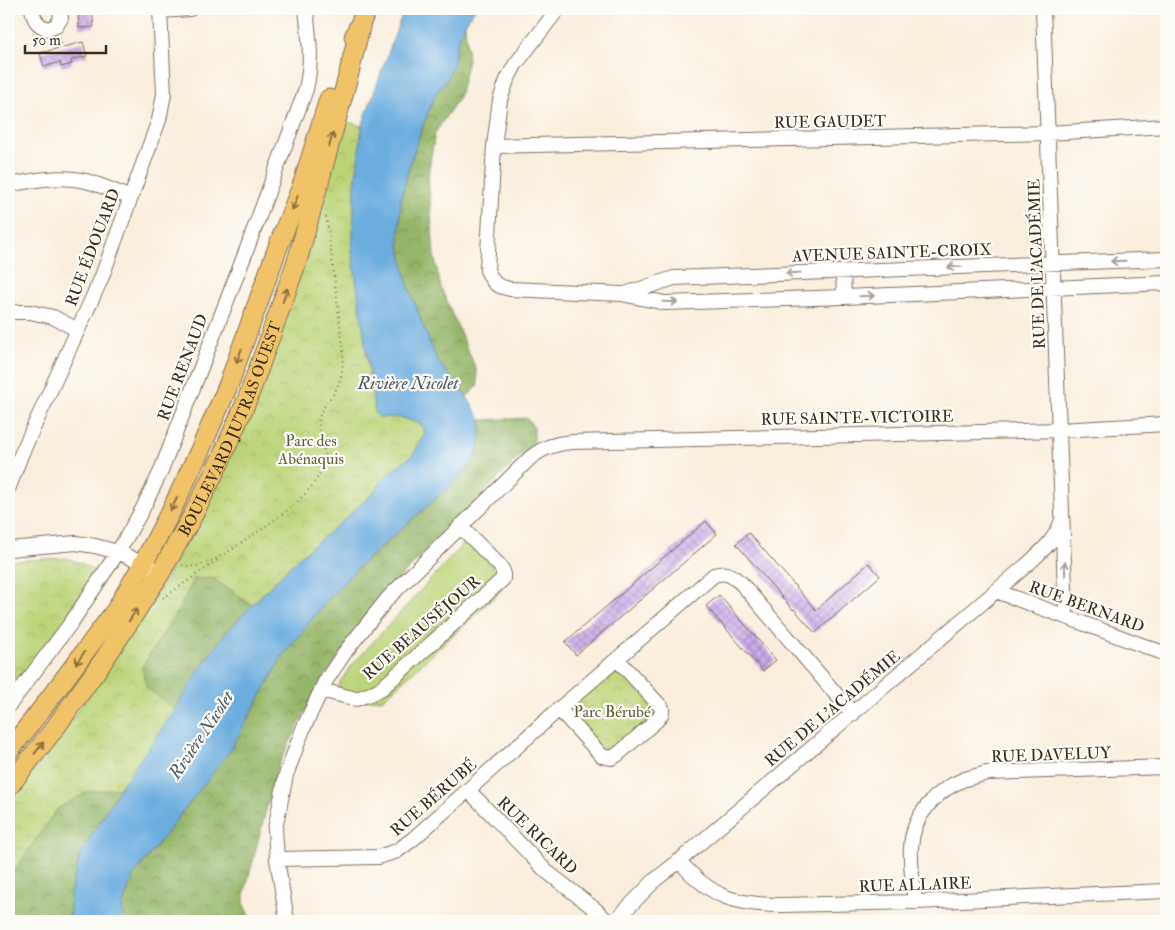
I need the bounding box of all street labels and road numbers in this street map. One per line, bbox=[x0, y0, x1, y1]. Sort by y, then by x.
street label: RUE GAUDET bbox=[774, 111, 886, 133]
street label: RUE DE L'ACADÉMIE bbox=[1023, 178, 1050, 350]
street label: RUE ÉDOUARD bbox=[60, 185, 125, 309]
street label: AVENUE SAINTE-CROIX bbox=[791, 240, 993, 267]
street label: RUE RENAUD bbox=[153, 311, 212, 423]
street label: BOULEVARD JUTRAS OUEST bbox=[174, 319, 286, 540]
street label: RUE SAINTE-VICTOIRE bbox=[760, 406, 954, 430]
street label: RUE BEAUSÉJOUR bbox=[358, 570, 485, 685]
street label: RUE BERNARD bbox=[1026, 577, 1147, 637]
street label: RUE DE L'ACADÉMIE bbox=[760, 646, 904, 771]
street label: RUE DAVELUY bbox=[991, 743, 1112, 767]
street label: RUE BÉRUBÉ bbox=[386, 754, 481, 841]
street label: RUE RICARD bbox=[493, 793, 581, 879]
street label: RUE ALLAIRE bbox=[858, 873, 972, 897]

